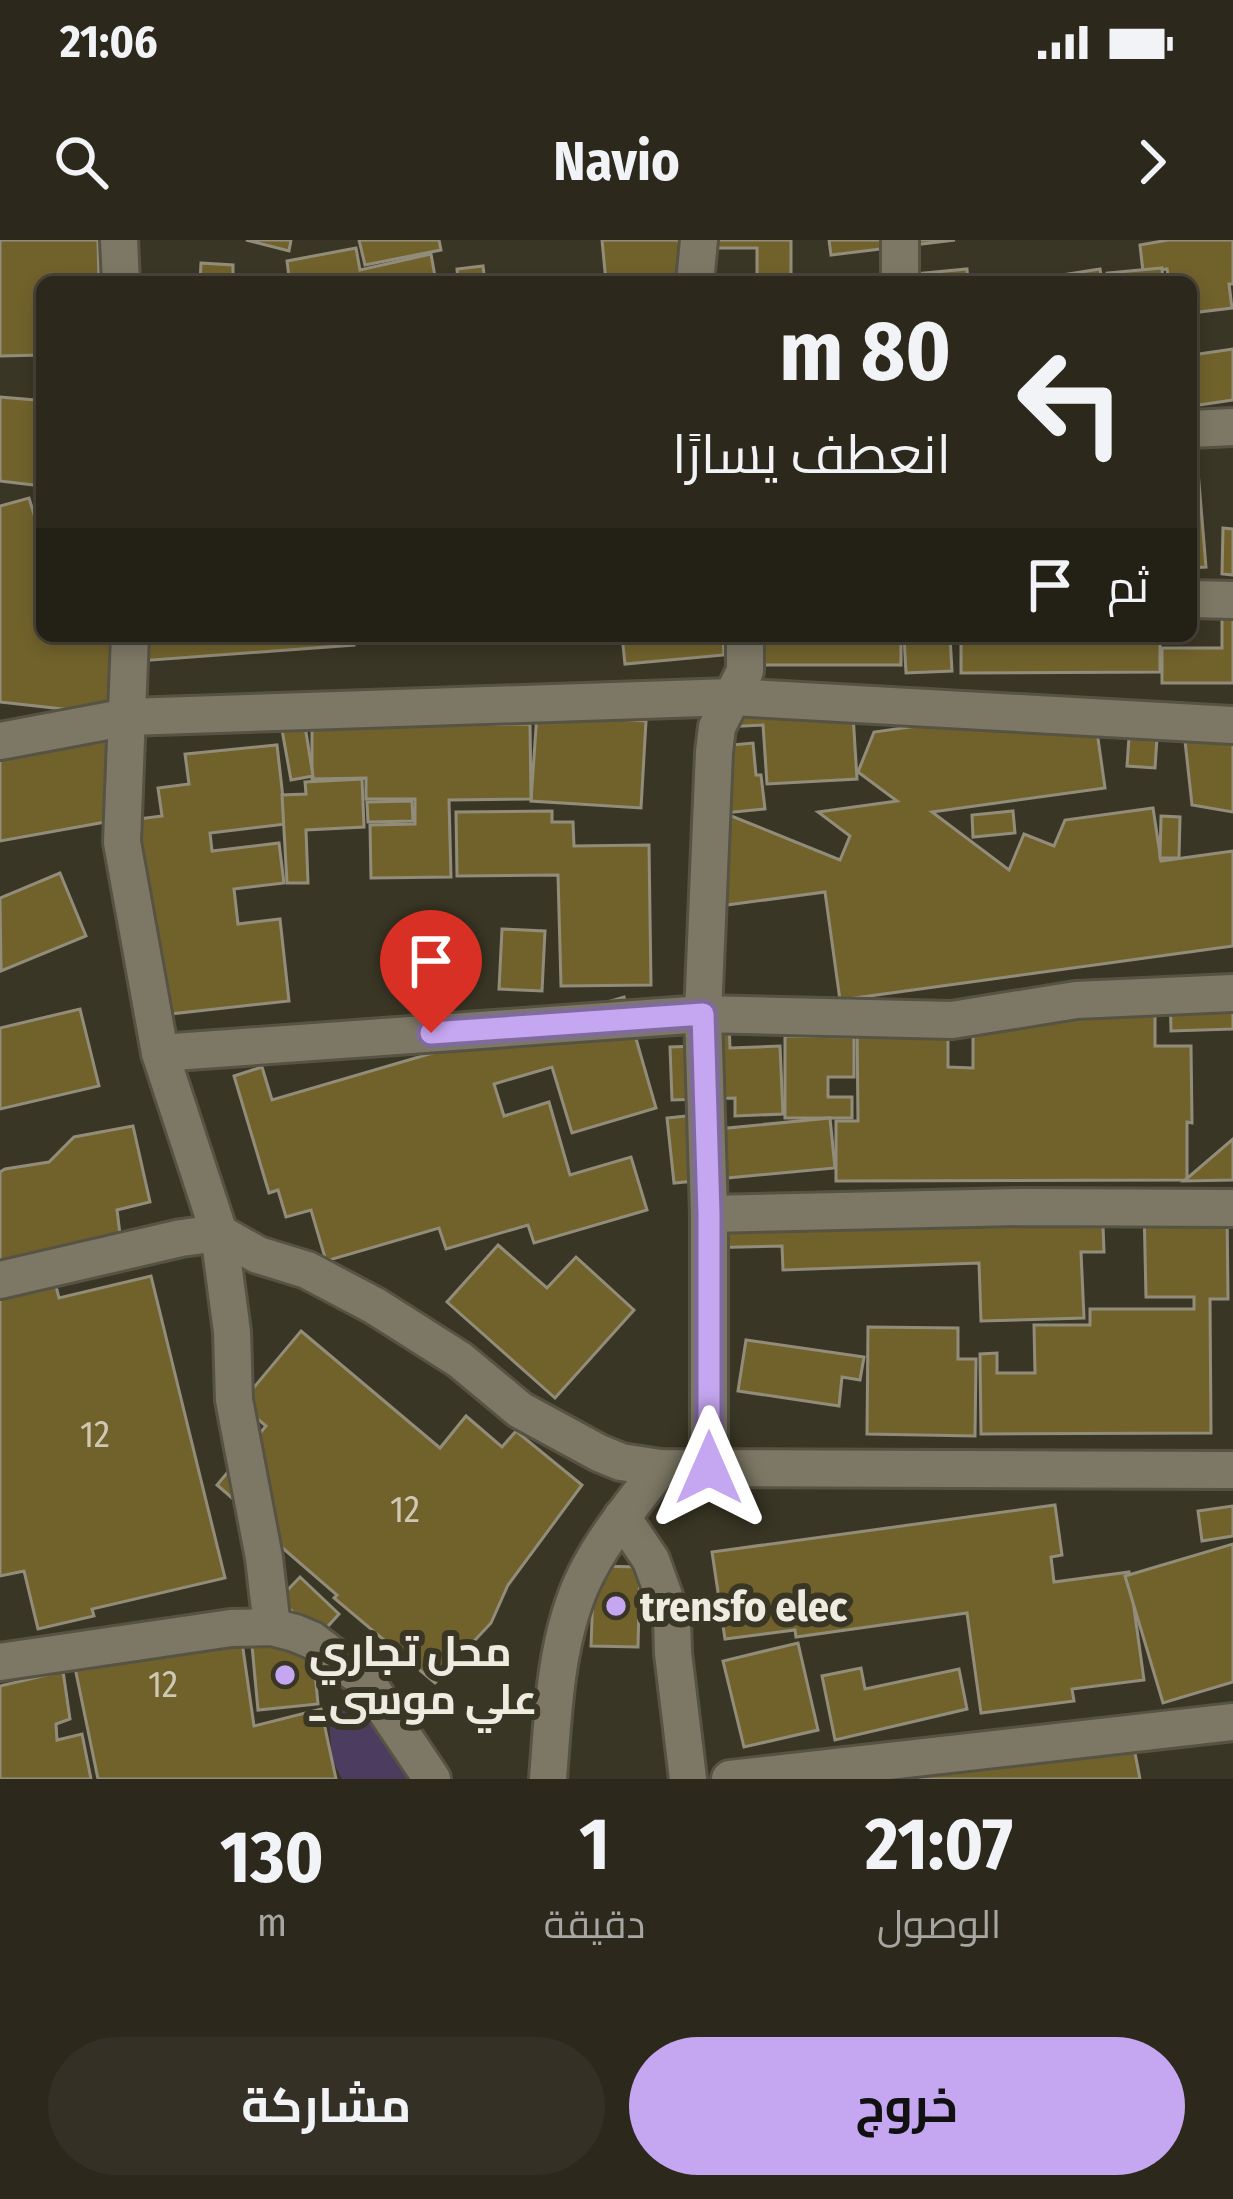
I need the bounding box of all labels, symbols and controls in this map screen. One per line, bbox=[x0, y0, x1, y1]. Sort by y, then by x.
text: 21:06 bbox=[60, 15, 158, 69]
icon: search bbox=[48, 129, 114, 195]
icon: forward bbox=[1119, 129, 1185, 195]
text: Navio bbox=[553, 130, 680, 194]
text: 80 m bbox=[779, 301, 951, 402]
icon: left bbox=[993, 324, 1149, 480]
text: انعطف يسارًا bbox=[672, 423, 951, 487]
icon: arrive bbox=[1017, 552, 1083, 618]
text: ثم bbox=[1107, 560, 1149, 614]
pin bbox=[380, 910, 482, 1033]
icon: arrive bbox=[398, 928, 464, 994]
position arrow bbox=[646, 1405, 772, 1531]
house number: 12 bbox=[80, 1413, 110, 1457]
house number: 12 bbox=[390, 1488, 420, 1532]
place label: trensfo elec bbox=[640, 1582, 848, 1632]
marker: trensfo elec bbox=[603, 1593, 629, 1619]
place label: محل تجاري _علي موسى bbox=[309, 1627, 537, 1733]
marker: محل تجاري _علي موسى bbox=[272, 1662, 298, 1688]
house number: 12 bbox=[148, 1663, 178, 1707]
text: 1 bbox=[579, 1802, 610, 1888]
text: 21:07 bbox=[865, 1802, 1013, 1888]
text: 130 bbox=[220, 1815, 324, 1901]
text: m bbox=[257, 1900, 287, 1946]
text: دقيقة bbox=[544, 1902, 645, 1948]
text: الوصول bbox=[877, 1902, 1001, 1948]
button: مشاركة bbox=[48, 2037, 605, 2175]
button: خروج bbox=[629, 2037, 1185, 2175]

